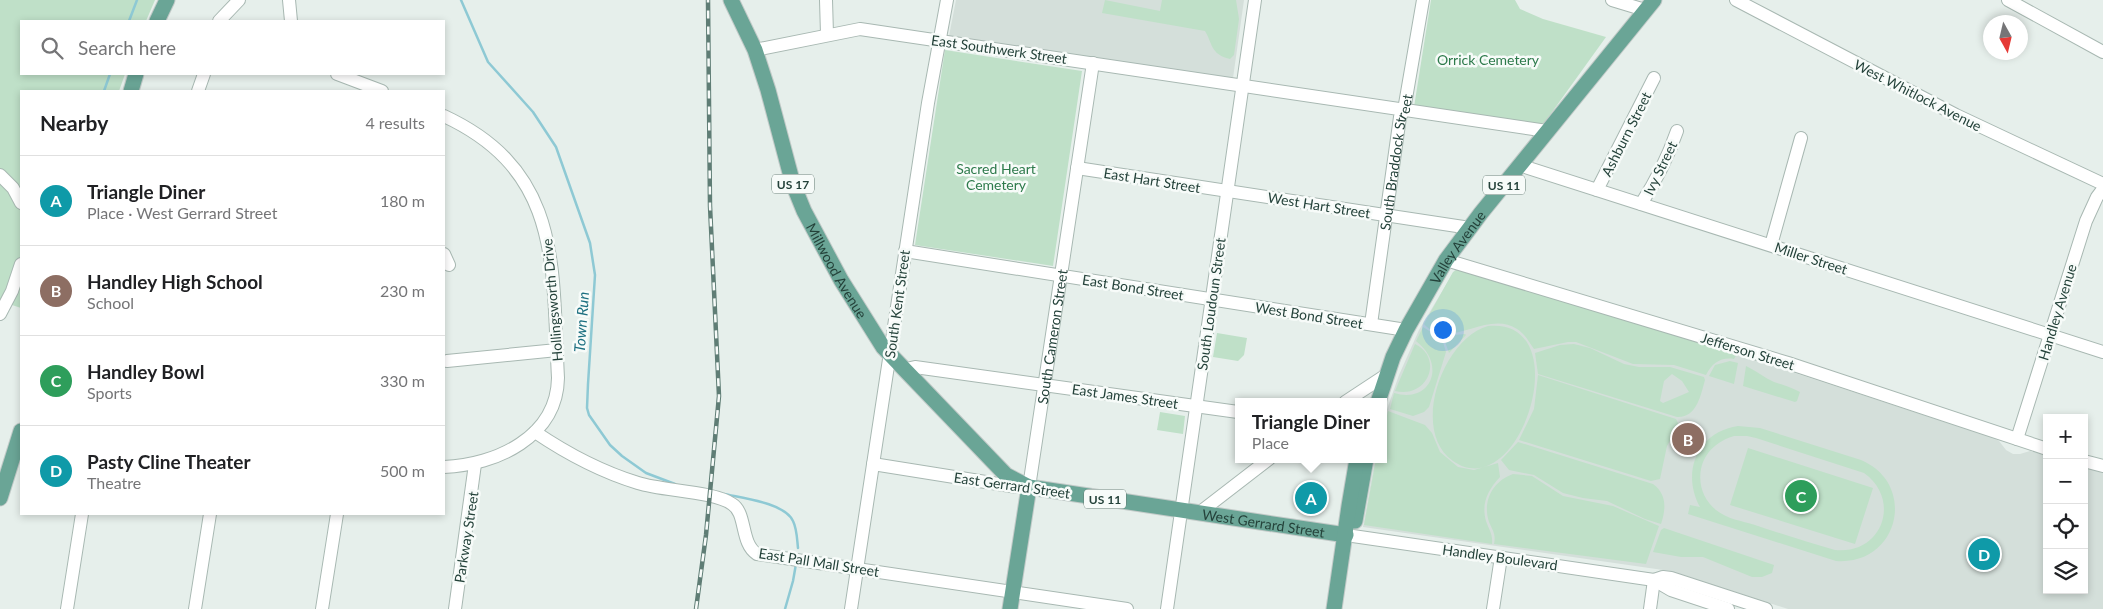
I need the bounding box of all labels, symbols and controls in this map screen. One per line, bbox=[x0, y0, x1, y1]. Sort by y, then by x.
north arrow bbox=[1983, 15, 2028, 60]
search box bbox=[20, 20, 445, 75]
street label: East Southwerk Street bbox=[930, 31, 1068, 67]
icon: search bbox=[38, 34, 66, 62]
text: Search here bbox=[78, 36, 176, 59]
park label: Orrick Cemetery bbox=[1437, 51, 1540, 68]
street label: West Whitlock Avenue bbox=[1851, 55, 1985, 135]
street label: Ashburn Street bbox=[1597, 89, 1655, 179]
street label: South Braddock Street bbox=[1376, 93, 1415, 231]
text: Nearby bbox=[40, 110, 108, 135]
text: 4 results bbox=[365, 113, 425, 132]
street label: Ivy Street bbox=[1640, 138, 1680, 198]
park label: Sacred Heart Cemetery bbox=[956, 160, 1036, 193]
street label: East Hart Street bbox=[1102, 164, 1202, 196]
road number: US 17 bbox=[772, 174, 814, 193]
road number: US 11 bbox=[1483, 176, 1525, 194]
text: Triangle Diner bbox=[87, 180, 205, 203]
street label: West Hart Street bbox=[1266, 188, 1372, 222]
text: A bbox=[50, 191, 62, 210]
text: 180 m bbox=[380, 191, 425, 210]
text: Place · West Gerrard Street bbox=[87, 203, 277, 222]
street label: Valley Avenue bbox=[1426, 207, 1489, 287]
street label: Millwood Avenue bbox=[803, 220, 871, 321]
street label: South Loudoun Street bbox=[1193, 236, 1229, 372]
street label: Hollingsworth Drive bbox=[538, 238, 566, 362]
street label: Miller Street bbox=[1772, 238, 1850, 278]
street label: South Kent Street bbox=[881, 249, 913, 359]
street label: Handley Avenue bbox=[2034, 262, 2080, 362]
street label: South Cameron Street bbox=[1033, 268, 1070, 405]
text: Handley High School bbox=[87, 270, 263, 293]
street label: East Bond Street bbox=[1081, 271, 1185, 303]
text: B bbox=[51, 281, 61, 300]
text: 230 m bbox=[380, 281, 425, 300]
water label: Town Run bbox=[570, 291, 592, 353]
text: School bbox=[87, 293, 134, 312]
street label: West Bond Street bbox=[1254, 298, 1364, 332]
your location bbox=[1430, 317, 1456, 343]
street label: Jefferson Street bbox=[1699, 329, 1797, 373]
text: Handley Bowl bbox=[87, 360, 204, 383]
text: C bbox=[51, 371, 61, 390]
text: 330 m bbox=[380, 371, 425, 390]
street label: East James Street bbox=[1071, 380, 1179, 412]
text: Sports bbox=[87, 383, 132, 402]
popup bbox=[1235, 398, 1387, 463]
text: Triangle Diner bbox=[1252, 410, 1370, 433]
map controls bbox=[2043, 414, 2088, 594]
button: + bbox=[2043, 414, 2088, 459]
pin: B bbox=[1672, 420, 1704, 458]
text: Place bbox=[1252, 433, 1289, 452]
text: Pasty Cline Theater bbox=[87, 450, 251, 473]
button: − bbox=[2043, 459, 2088, 504]
text: D bbox=[50, 461, 62, 480]
text: 500 m bbox=[380, 461, 425, 480]
street label: East Gerrard Street bbox=[953, 468, 1071, 502]
text: Theatre bbox=[87, 473, 141, 492]
pin: C bbox=[1785, 477, 1817, 515]
pin: A bbox=[1295, 479, 1327, 517]
road number: US 11 bbox=[1084, 489, 1126, 508]
street label: Parkway Street bbox=[450, 490, 482, 584]
button: locate bbox=[2043, 504, 2088, 549]
street label: West Gerrard Street bbox=[1201, 505, 1326, 540]
pin: D bbox=[1968, 535, 2000, 573]
street label: Handley Boulevard bbox=[1441, 541, 1559, 573]
street label: East Pall Mall Street bbox=[758, 544, 880, 580]
button: layers bbox=[2043, 549, 2088, 594]

